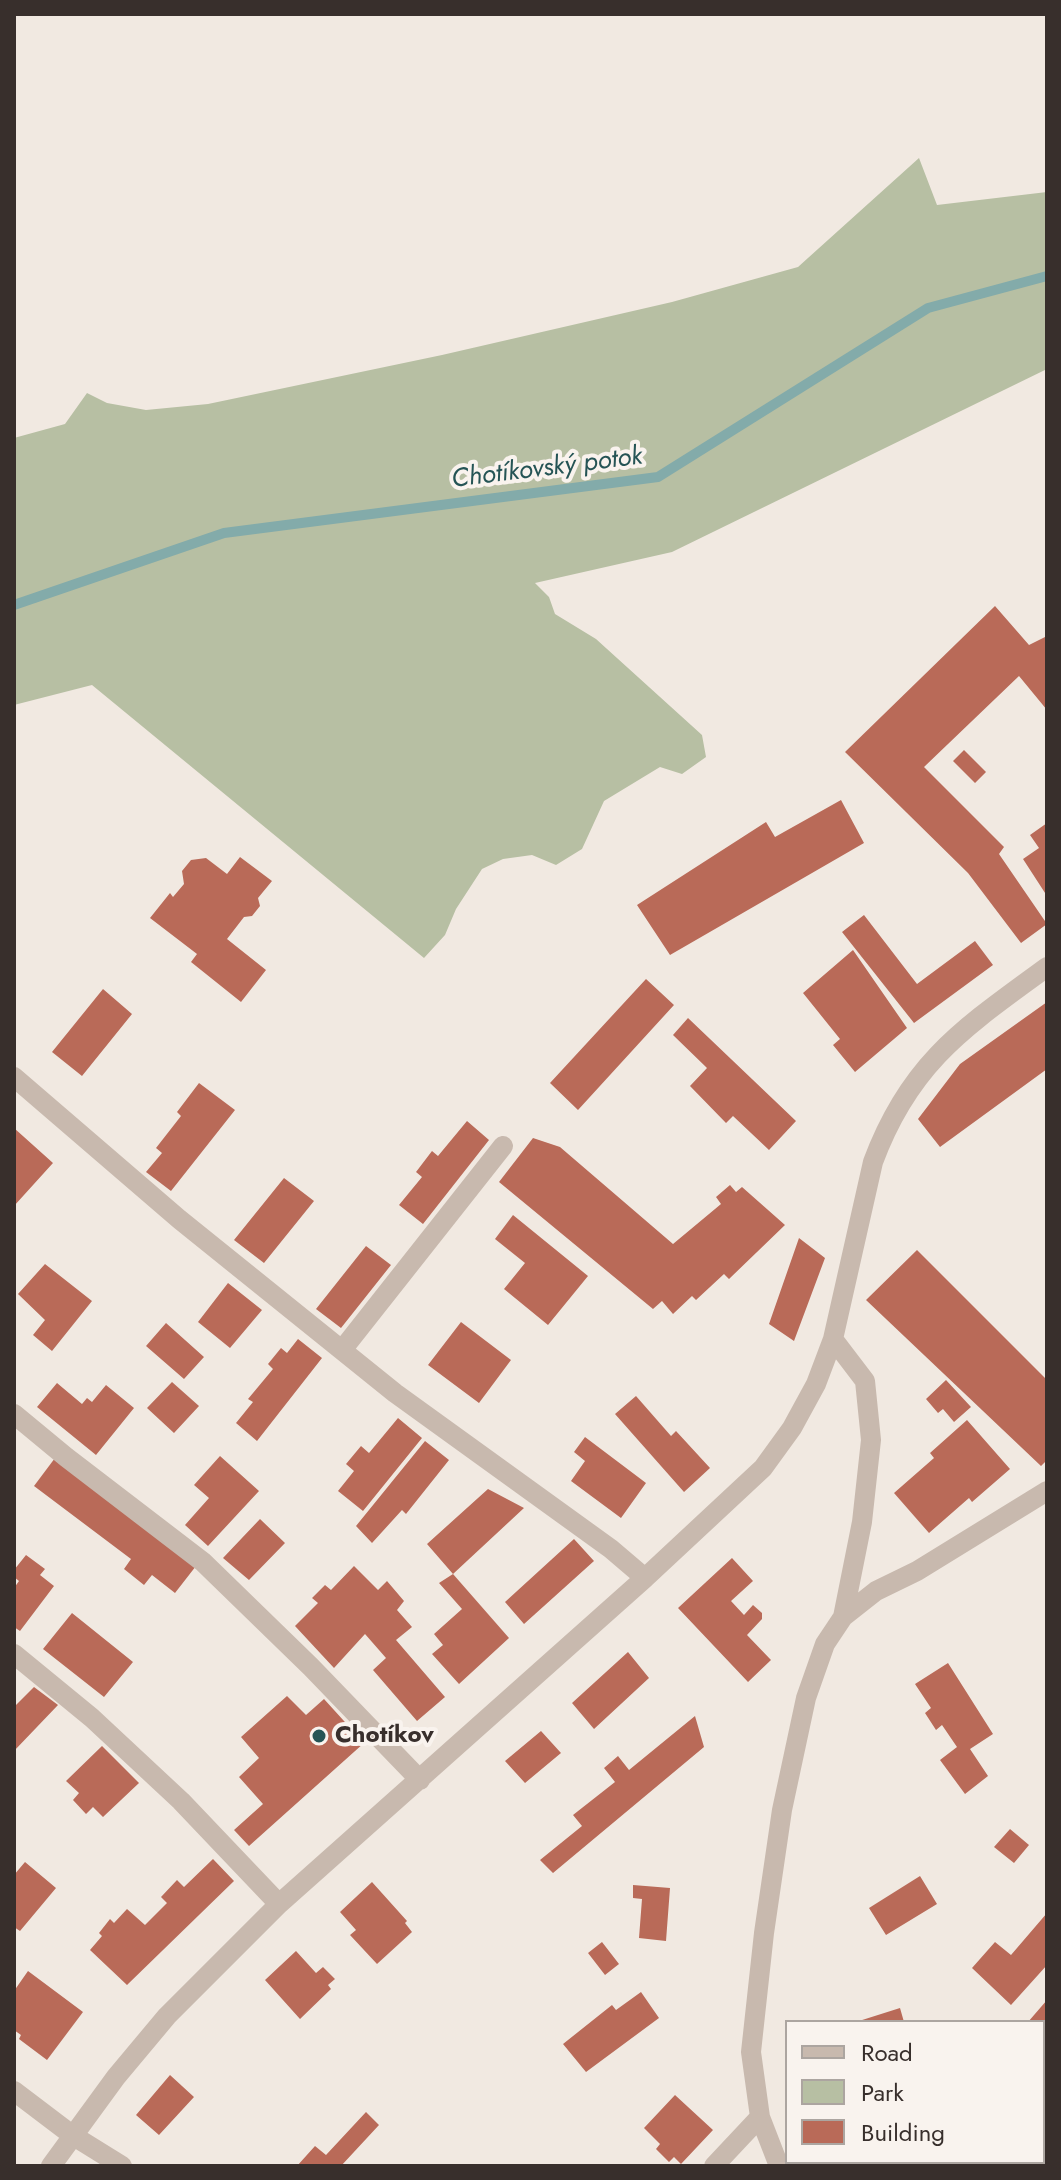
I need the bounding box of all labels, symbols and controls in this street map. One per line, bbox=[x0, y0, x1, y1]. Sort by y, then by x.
water label: Chotíkovský potok bbox=[450, 442, 644, 496]
place label: Chotíkov bbox=[335, 1722, 434, 1750]
marker: Chotíkov bbox=[310, 1727, 328, 1745]
legend bbox=[785, 2020, 1045, 2164]
text: Road bbox=[861, 2035, 913, 2070]
text: Park bbox=[861, 2075, 904, 2110]
text: Building bbox=[861, 2115, 945, 2150]

